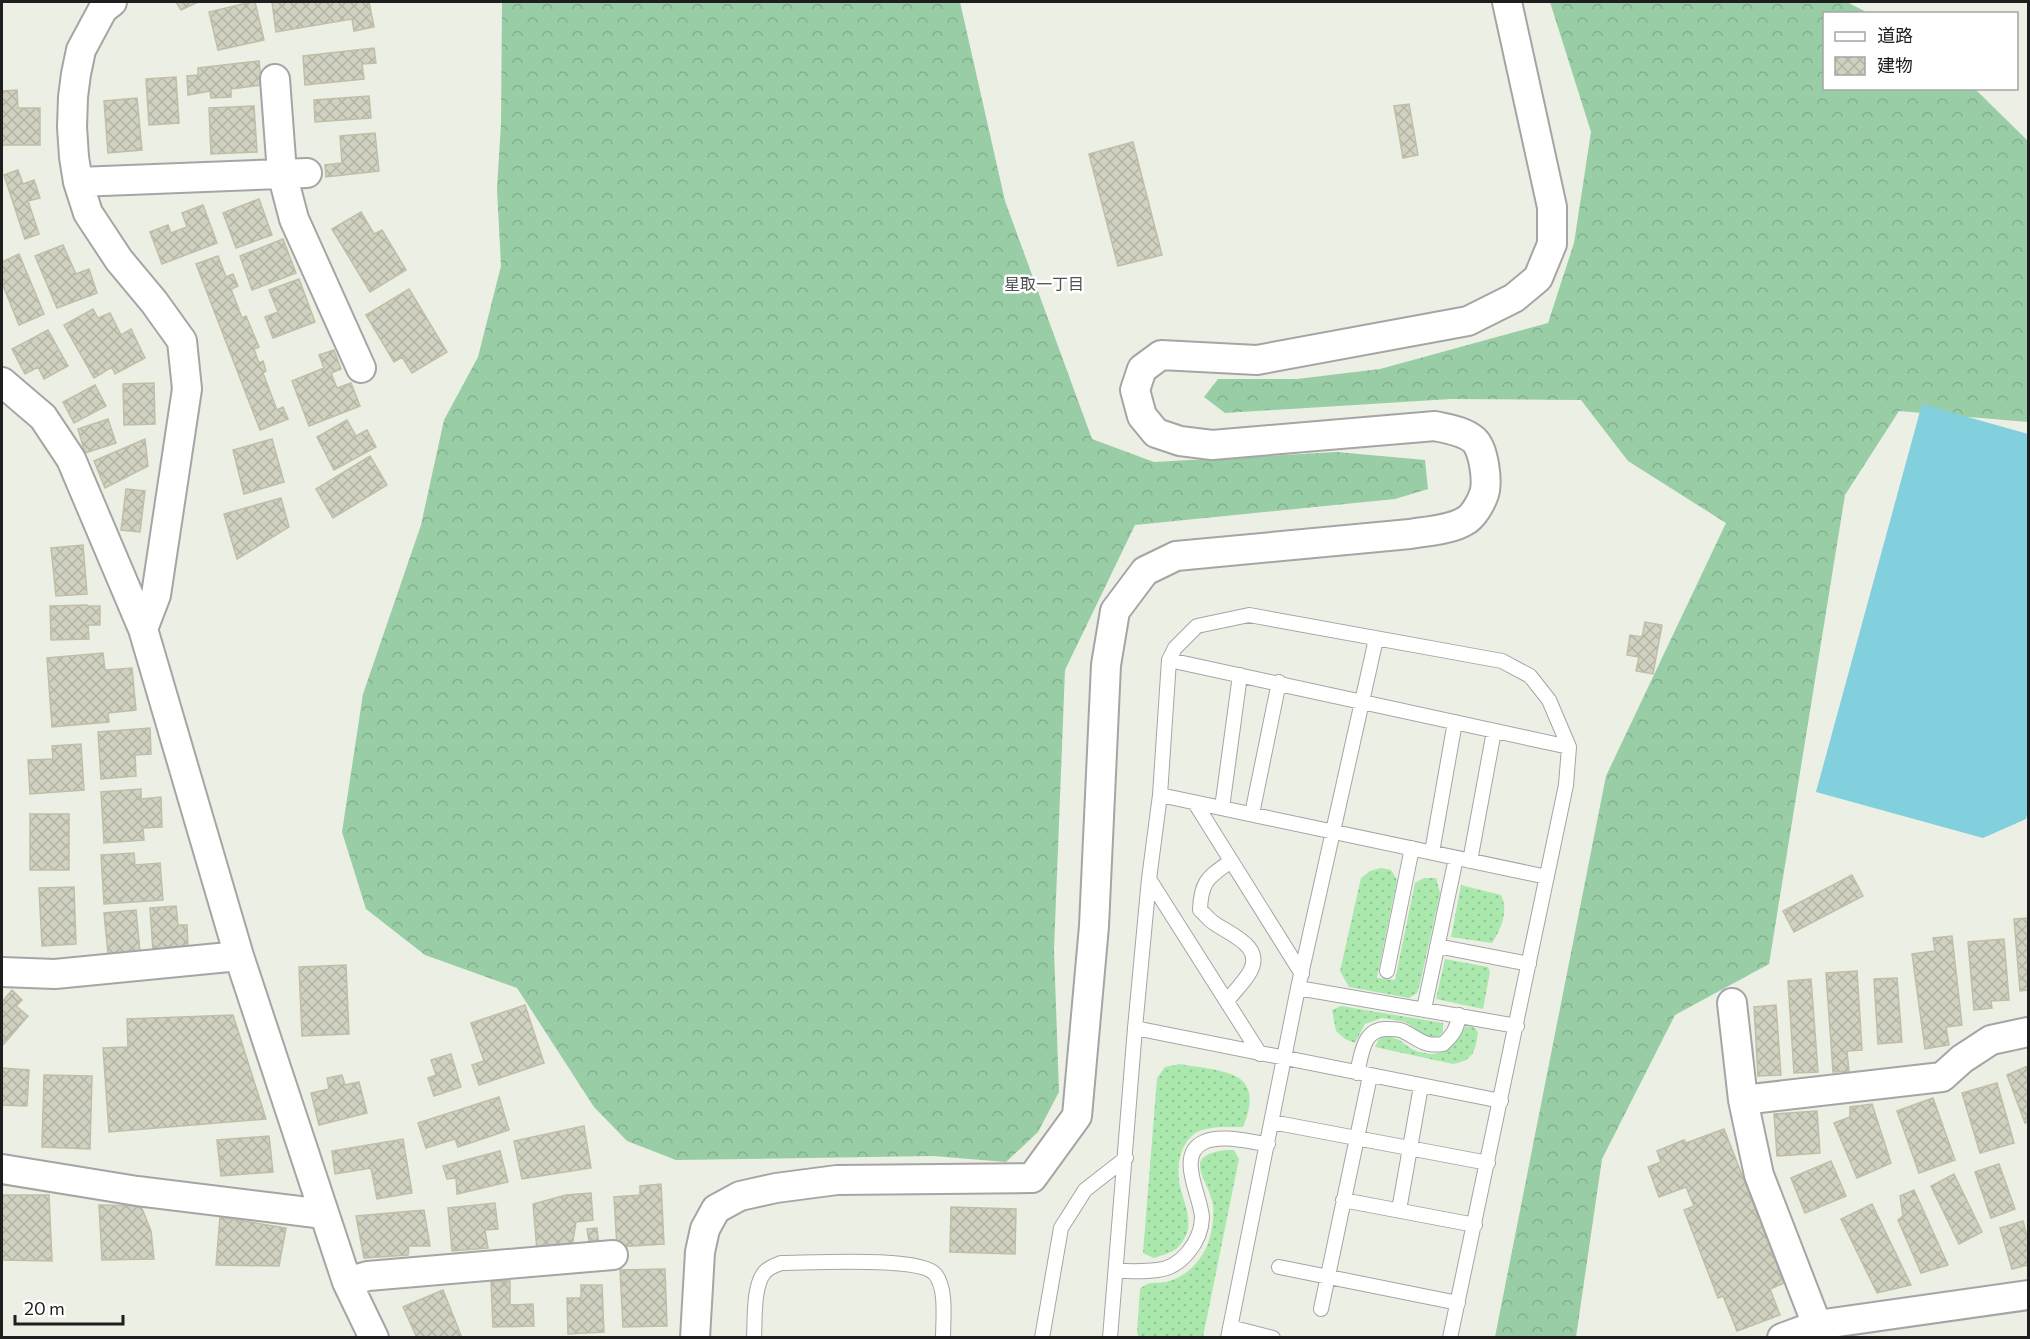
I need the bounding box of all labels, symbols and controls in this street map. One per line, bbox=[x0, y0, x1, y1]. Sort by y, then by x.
legend bbox=[1823, 12, 2018, 90]
text: 道路 bbox=[1877, 24, 1913, 46]
text: 建物 bbox=[1877, 54, 1913, 76]
district label: 星取一丁目 bbox=[1004, 274, 1084, 293]
scale bar bbox=[15, 1288, 123, 1326]
text: 20 m bbox=[24, 1297, 65, 1319]

